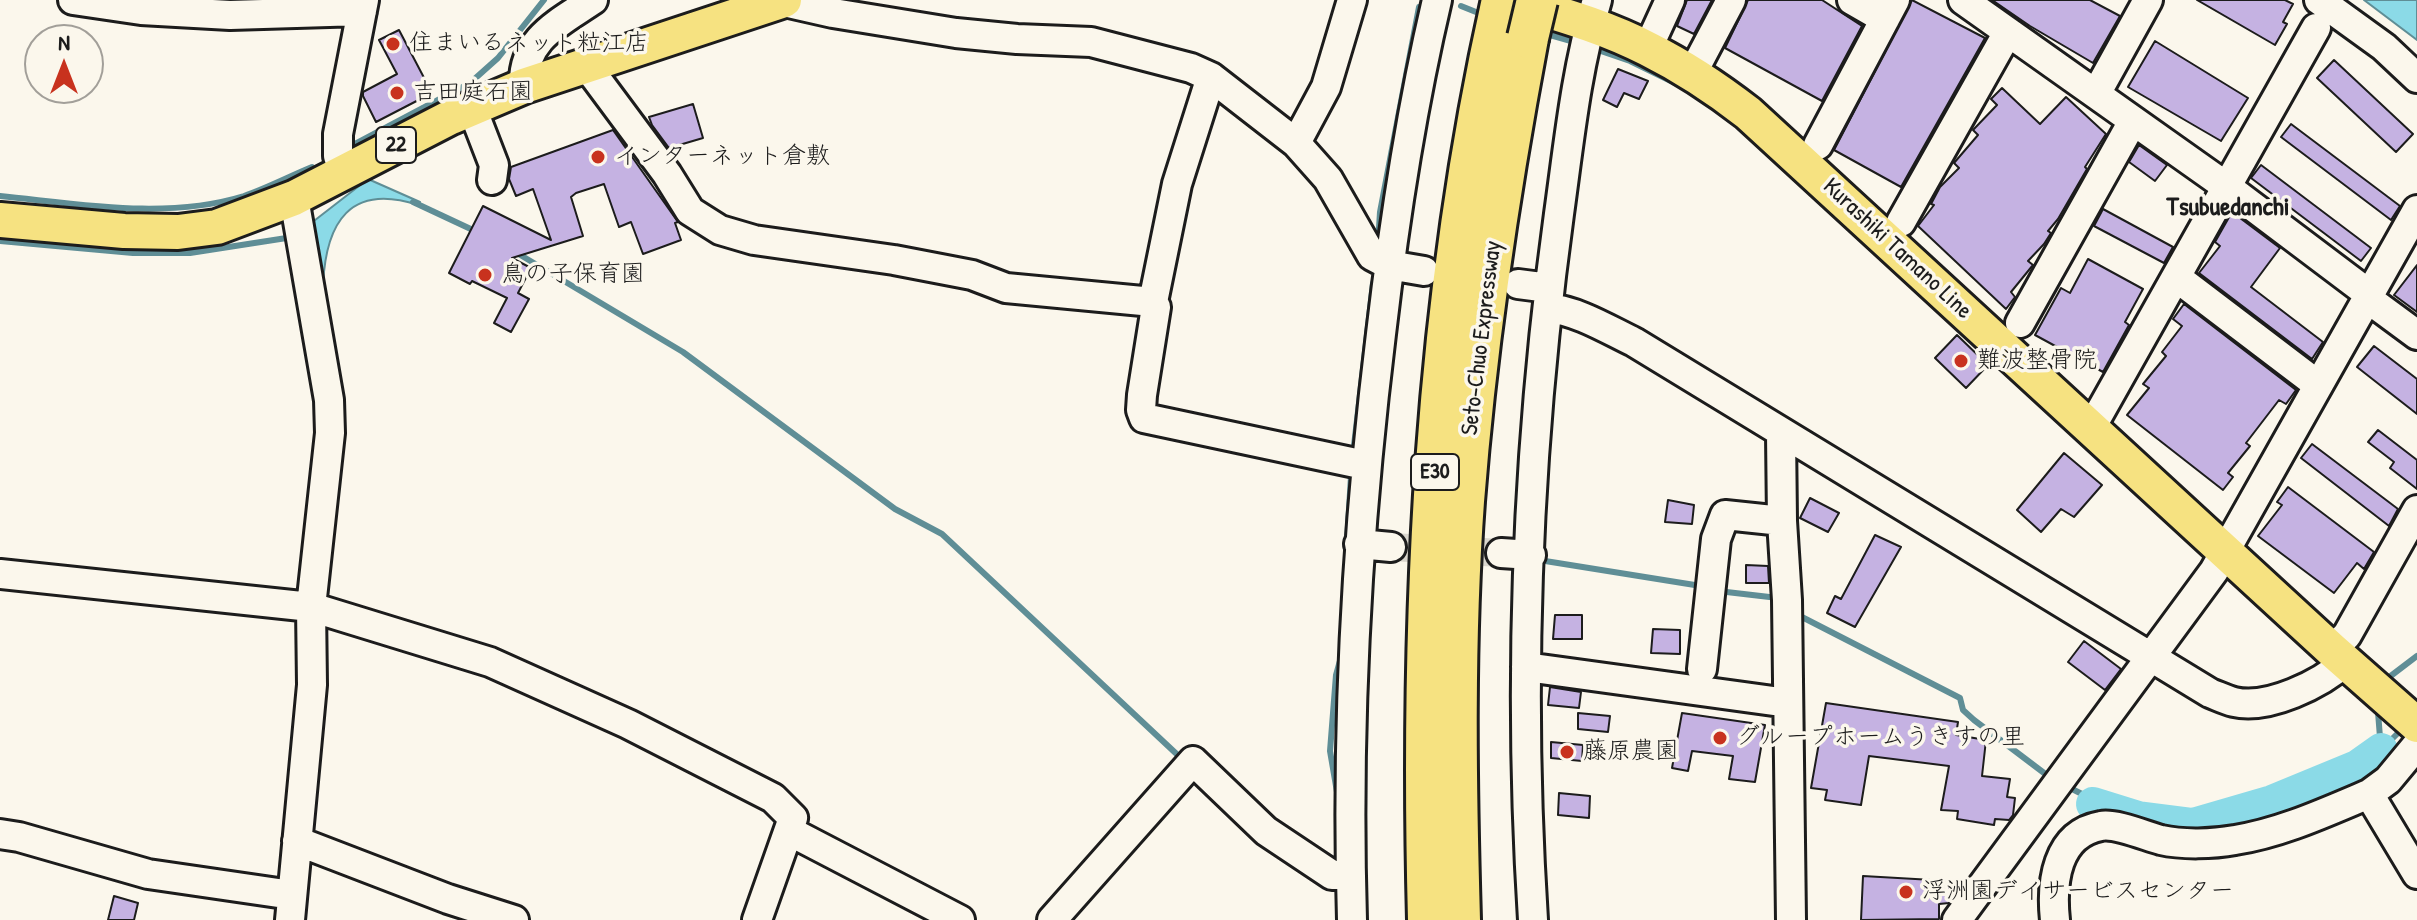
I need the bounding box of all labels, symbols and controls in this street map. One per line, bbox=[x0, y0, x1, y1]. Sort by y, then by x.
north arrow bbox=[24, 24, 104, 104]
text: N bbox=[58, 27, 70, 57]
place label: 住まいるネット粒江店 bbox=[409, 30, 649, 58]
marker: 住まいるネット粒江店 bbox=[384, 35, 402, 53]
place label: 吉田庭石園 bbox=[413, 79, 533, 107]
marker: 吉田庭石園 bbox=[388, 84, 406, 102]
road number: 22 bbox=[376, 127, 416, 163]
place label: インターネット倉敷 bbox=[614, 143, 830, 171]
marker: インターネット倉敷 bbox=[589, 148, 607, 166]
street label: Kurashiki Tamano Line bbox=[1816, 172, 1978, 326]
district label: Tsubuedanchi bbox=[2167, 192, 2289, 224]
street label: Seto-Chuo Expressway bbox=[1456, 239, 1508, 437]
place label: 鳥の子保育園 bbox=[501, 261, 645, 289]
marker: 鳥の子保育園 bbox=[476, 266, 494, 284]
place label: 難波整骨院 bbox=[1977, 347, 2097, 375]
marker: 難波整骨院 bbox=[1952, 352, 1970, 370]
road number: E30 bbox=[1411, 454, 1459, 490]
place label: グループホームうきすの里 bbox=[1736, 724, 2025, 752]
marker: グループホームうきすの里 bbox=[1711, 729, 1729, 747]
place label: 藤原農園 bbox=[1583, 738, 1679, 766]
marker: 藤原農園 bbox=[1558, 743, 1576, 761]
place label: 浮洲園デイサービスセンター bbox=[1922, 878, 2234, 906]
marker: 浮洲園デイサービスセンター bbox=[1897, 883, 1915, 901]

